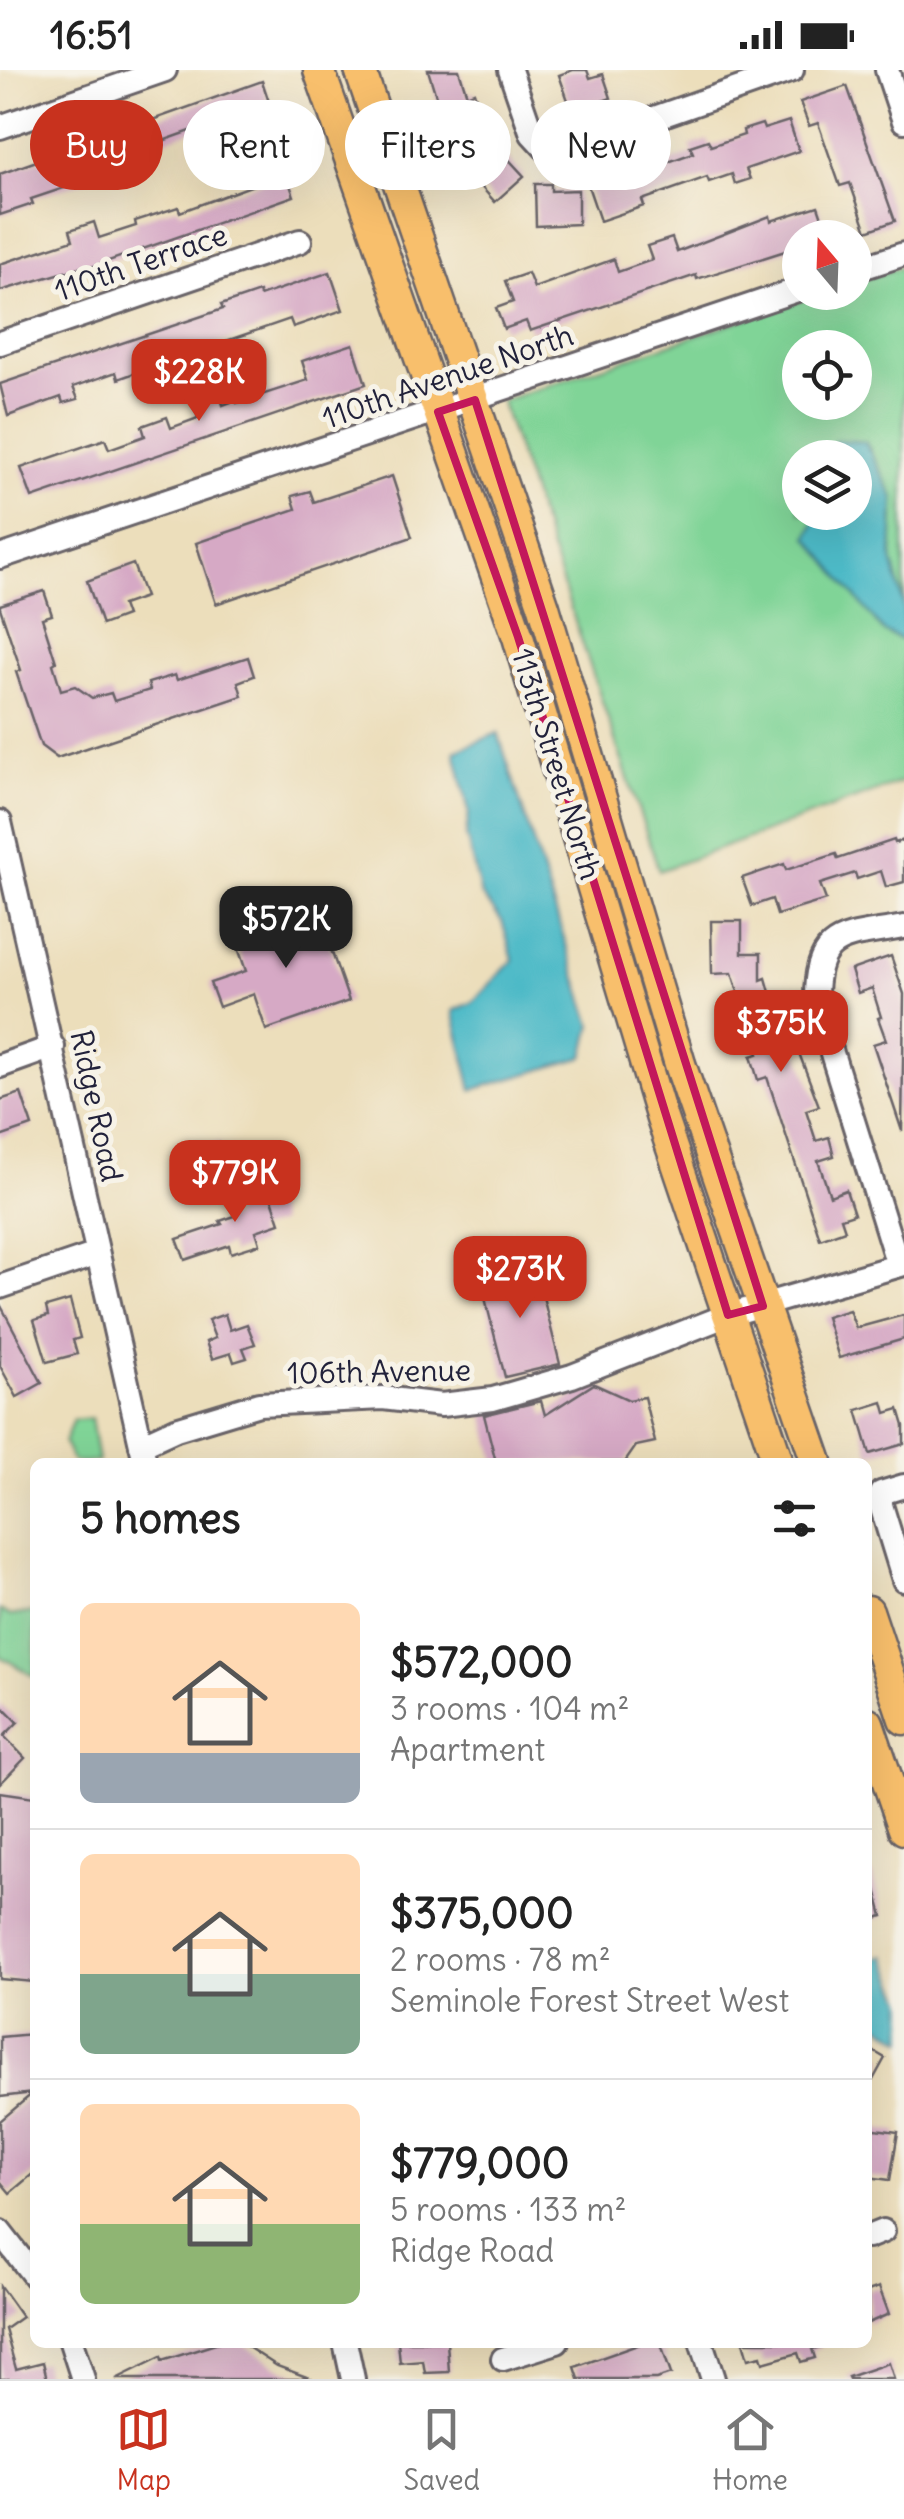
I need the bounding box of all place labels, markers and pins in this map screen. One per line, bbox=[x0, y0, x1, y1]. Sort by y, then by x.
pin: $228K bbox=[129, 339, 269, 424]
pin: $572K bbox=[216, 886, 356, 971]
pin: $375K bbox=[711, 990, 851, 1075]
pin: $779K bbox=[165, 1140, 305, 1225]
pin: $273K bbox=[450, 1236, 590, 1321]

